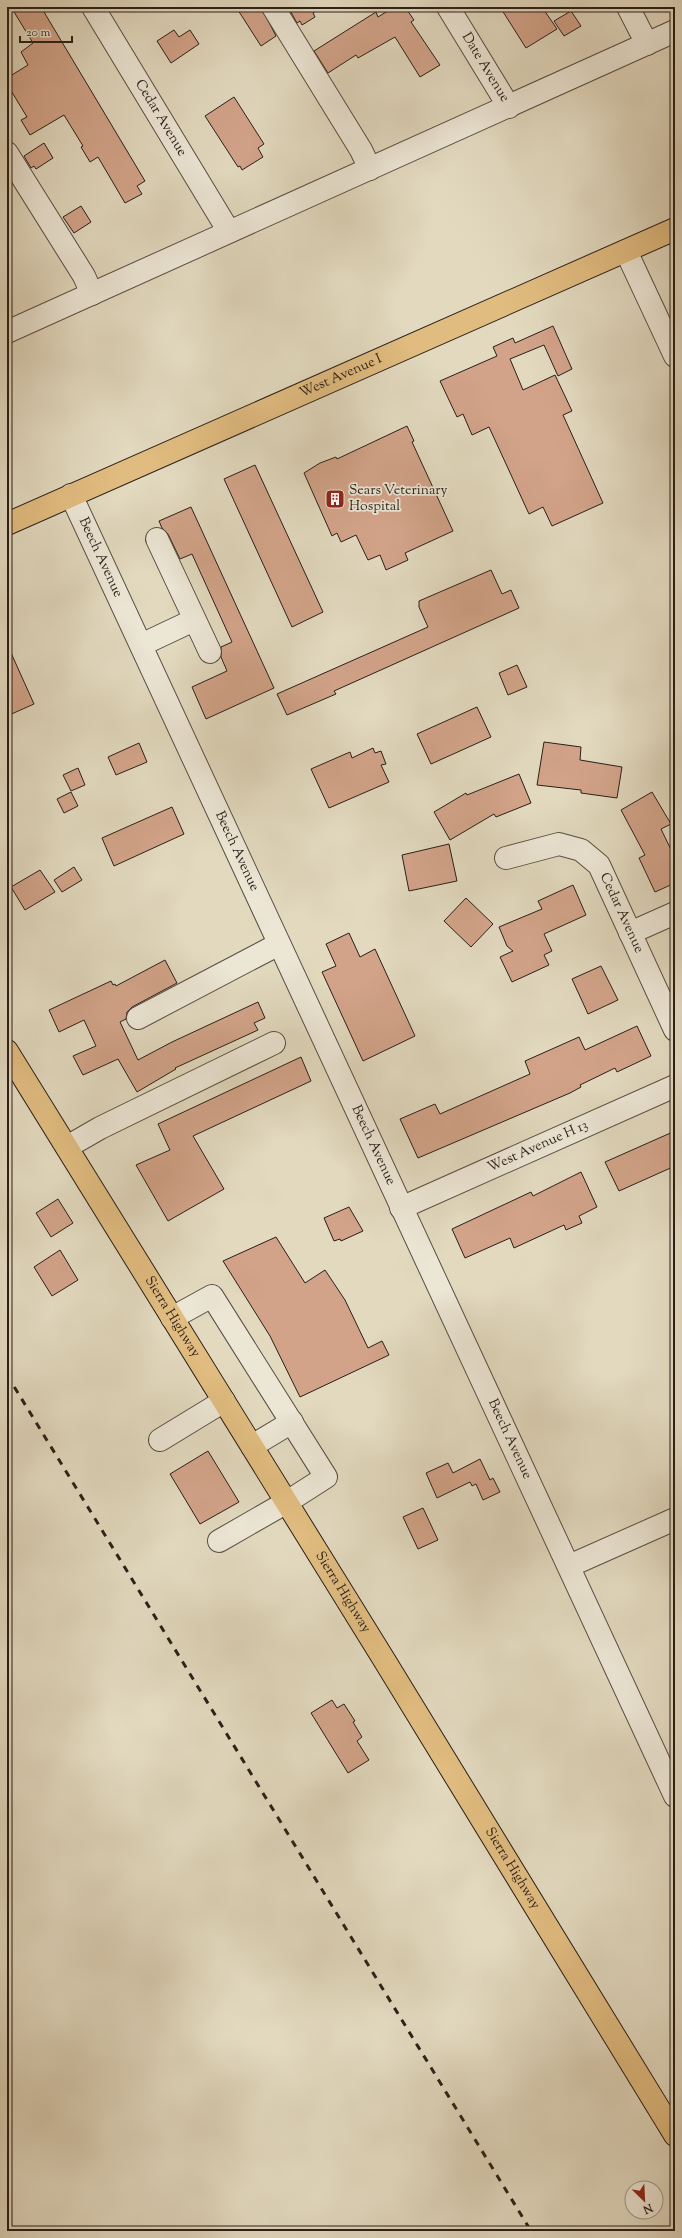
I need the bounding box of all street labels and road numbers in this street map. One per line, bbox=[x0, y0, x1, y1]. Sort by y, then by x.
street label: Date Avenue bbox=[456, 29, 514, 106]
street label: Cedar Avenue bbox=[129, 76, 191, 160]
street label: West Avenue I bbox=[296, 349, 386, 404]
street label: Beech Avenue bbox=[73, 514, 127, 601]
street label: Beech Avenue bbox=[209, 808, 264, 895]
street label: Cedar Avenue bbox=[594, 870, 648, 957]
street label: Beech Avenue bbox=[346, 1102, 400, 1189]
street label: West Avenue H 13 bbox=[484, 1116, 592, 1178]
street label: Sierra Highway bbox=[139, 1273, 205, 1362]
street label: Beech Avenue bbox=[482, 1396, 537, 1483]
street label: Sierra Highway bbox=[310, 1548, 375, 1637]
street label: Sierra Highway bbox=[479, 1824, 545, 1913]

